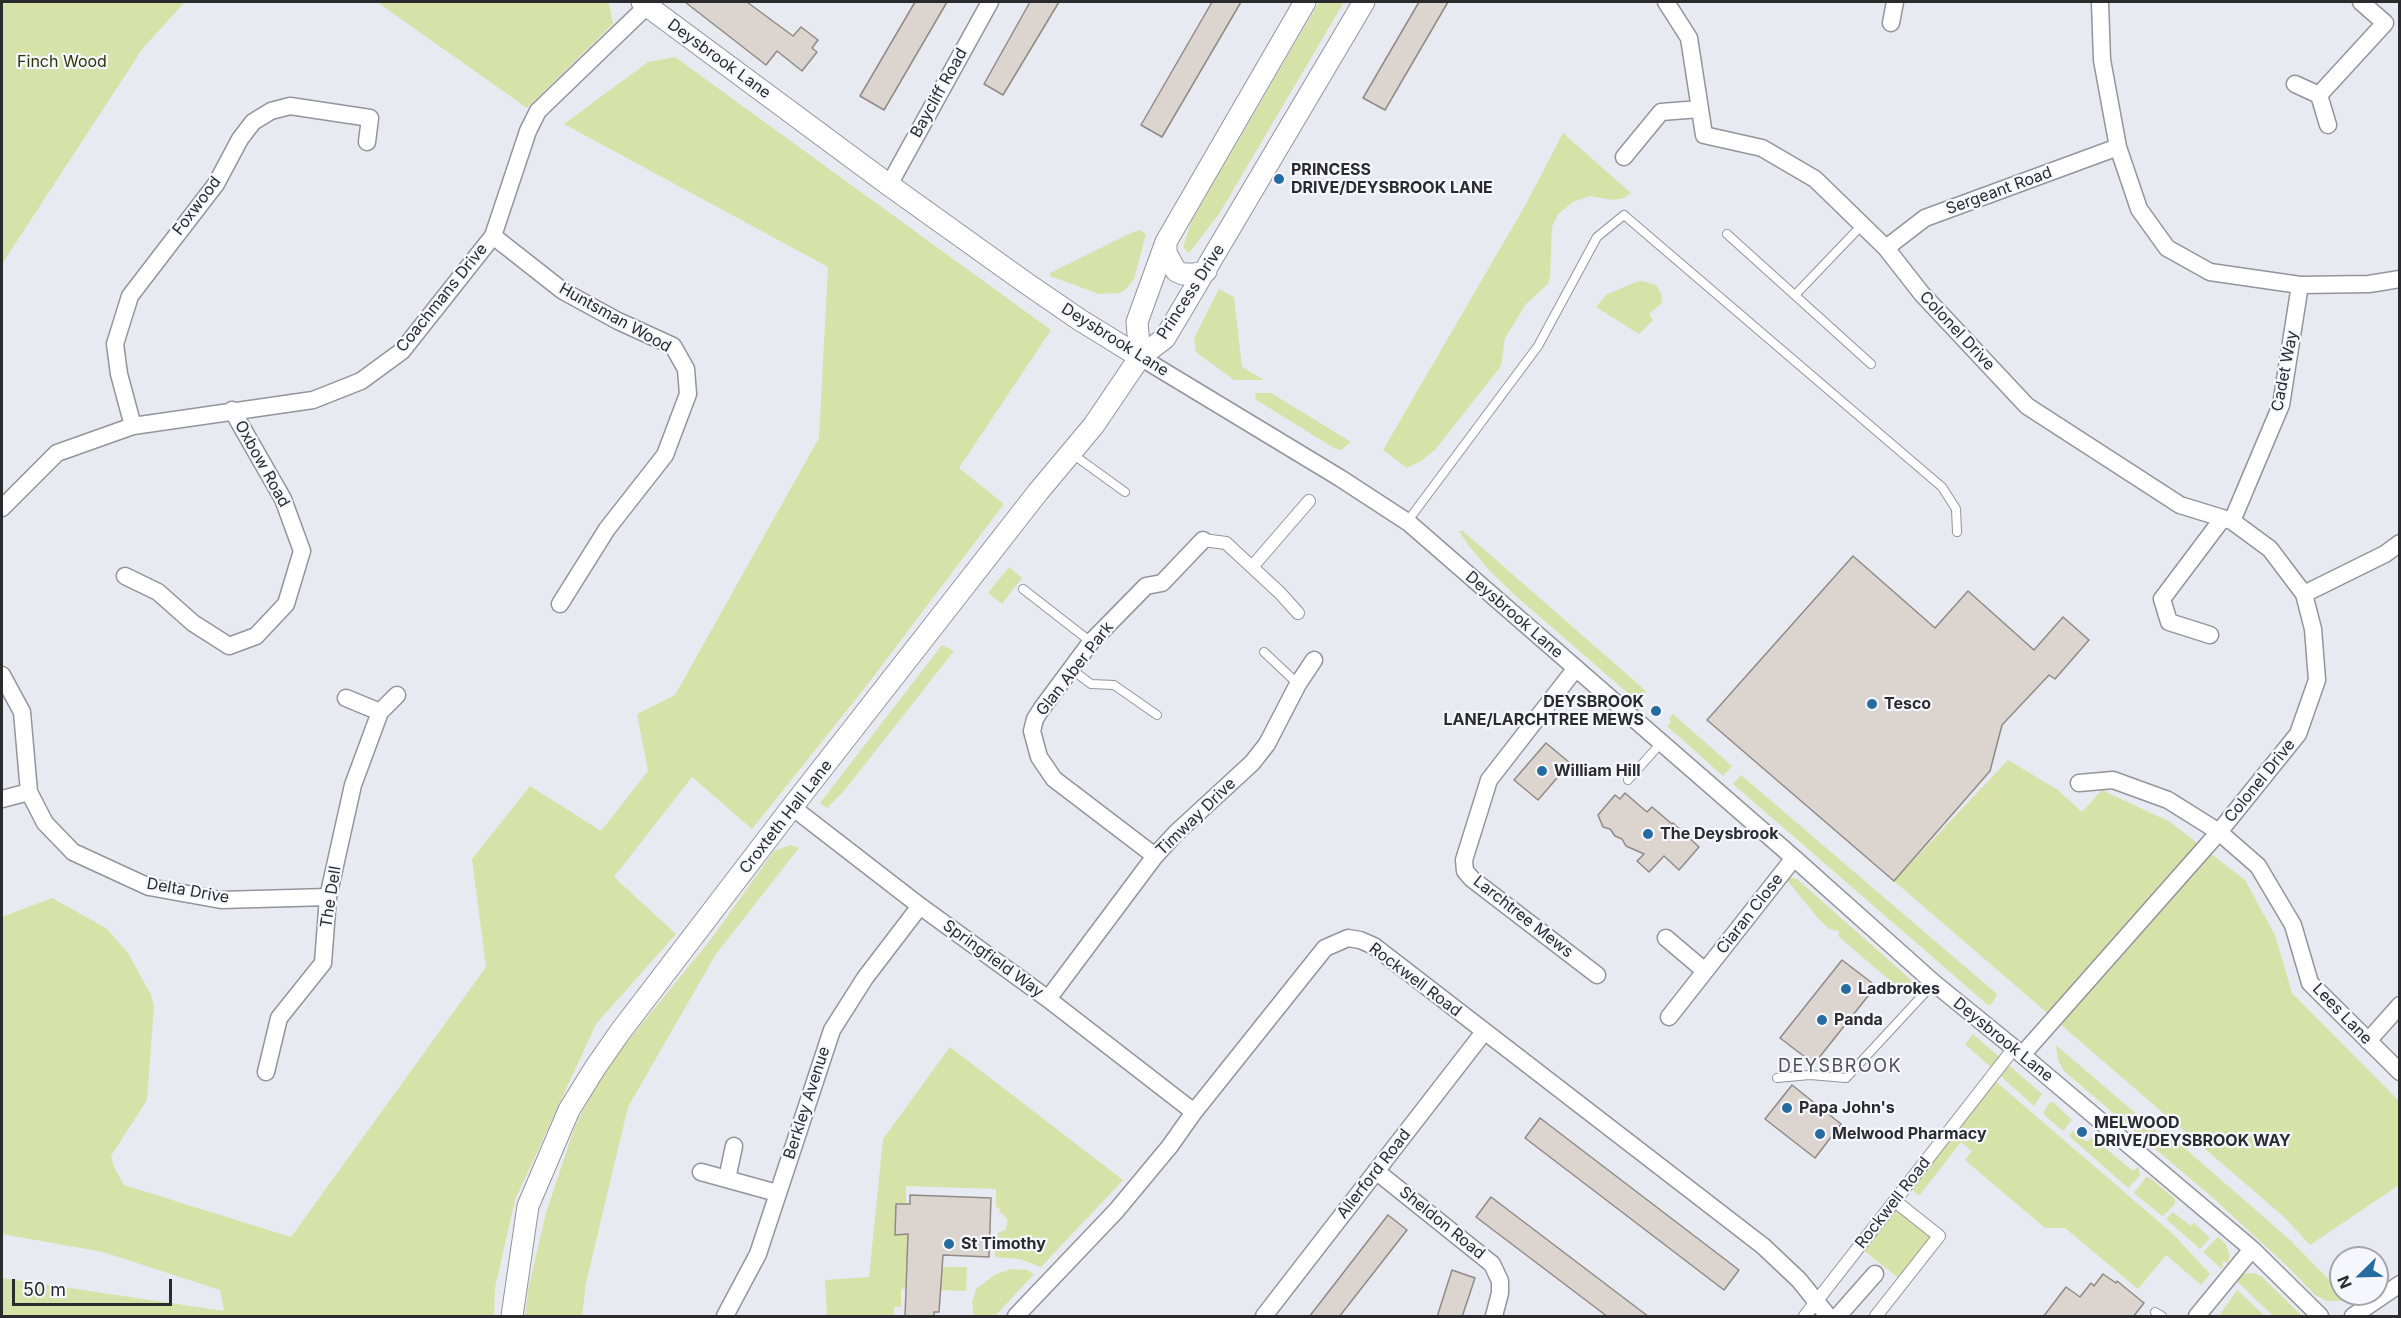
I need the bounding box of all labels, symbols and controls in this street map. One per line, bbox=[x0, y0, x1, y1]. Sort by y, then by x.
street label: Deysbrook Lane bbox=[664, 15, 774, 103]
street label: Baycliff Road bbox=[907, 45, 971, 141]
park label: Finch Wood bbox=[17, 52, 107, 72]
place label: PRINCESS DRIVE/DEYSBROOK LANE bbox=[1291, 160, 1493, 198]
street label: Sergeant Road bbox=[1943, 163, 2055, 219]
marker: PRINCESS DRIVE/DEYSBROOK LANE bbox=[1272, 172, 1286, 186]
street label: Foxwood bbox=[169, 173, 225, 239]
street label: Coachmans Drive bbox=[392, 240, 492, 356]
street label: Princess Drive bbox=[1153, 241, 1229, 343]
street label: Huntsman Wood bbox=[556, 279, 674, 357]
street label: Colonel Drive bbox=[1915, 287, 1999, 375]
street label: Deysbrook Lane bbox=[1058, 299, 1172, 381]
street label: Cadet Way bbox=[2268, 329, 2302, 413]
street label: Oxbow Road bbox=[230, 417, 294, 511]
street label: Deysbrook Lane bbox=[1461, 567, 1567, 663]
street label: Glan Aber Park bbox=[1032, 618, 1118, 720]
place label: DEYSBROOK LANE/LARCHTREE MEWS bbox=[1444, 692, 1644, 730]
place label: Tesco bbox=[1884, 694, 1931, 714]
marker: Tesco bbox=[1865, 697, 1879, 711]
marker: DEYSBROOK LANE/LARCHTREE MEWS bbox=[1649, 704, 1663, 718]
street label: Colonel Drive bbox=[2221, 735, 2299, 827]
street label: Croxteth Hall Lane bbox=[736, 756, 836, 878]
place label: William Hill bbox=[1554, 761, 1641, 781]
marker: William Hill bbox=[1535, 764, 1549, 778]
street label: Timway Drive bbox=[1152, 774, 1240, 860]
place label: The Deysbrook bbox=[1660, 824, 1778, 844]
marker: The Deysbrook bbox=[1641, 827, 1655, 841]
street label: The Dell bbox=[317, 865, 345, 929]
street label: Ciaran Close bbox=[1713, 870, 1787, 958]
street label: Larchtree Mews bbox=[1469, 872, 1577, 962]
street label: Delta Drive bbox=[145, 874, 231, 908]
street label: Springfield Way bbox=[939, 916, 1047, 1002]
street label: Rockwell Road bbox=[1365, 939, 1465, 1021]
place label: Ladbrokes bbox=[1858, 979, 1940, 999]
street label: Lees Lane bbox=[2308, 979, 2376, 1049]
marker: Ladbrokes bbox=[1839, 982, 1853, 996]
street label: Deysbrook Lane bbox=[1949, 994, 2057, 1086]
place label: Panda bbox=[1834, 1010, 1883, 1030]
marker: Panda bbox=[1815, 1013, 1829, 1027]
street label: Berkley Avenue bbox=[780, 1044, 834, 1162]
district label: DEYSBROOK bbox=[1778, 1056, 1902, 1078]
place label: Papa John's bbox=[1799, 1098, 1895, 1118]
marker: Papa John's bbox=[1780, 1101, 1794, 1115]
place label: MELWOOD DRIVE/DEYSBROOK WAY bbox=[2094, 1113, 2291, 1151]
place label: Melwood Pharmacy bbox=[1832, 1124, 1987, 1144]
marker: MELWOOD DRIVE/DEYSBROOK WAY bbox=[2075, 1125, 2089, 1139]
street label: Allerford Road bbox=[1333, 1126, 1415, 1222]
marker: Melwood Pharmacy bbox=[1813, 1127, 1827, 1141]
street label: Rockwell Road bbox=[1851, 1154, 1935, 1252]
street label: Sheldon Road bbox=[1395, 1183, 1489, 1263]
place label: St Timothy bbox=[961, 1234, 1046, 1254]
marker: St Timothy bbox=[942, 1237, 956, 1251]
north arrow bbox=[2329, 1246, 2389, 1306]
scale bar bbox=[15, 1267, 176, 1305]
text: N bbox=[2333, 1273, 2356, 1292]
text: 50 m bbox=[23, 1279, 66, 1300]

